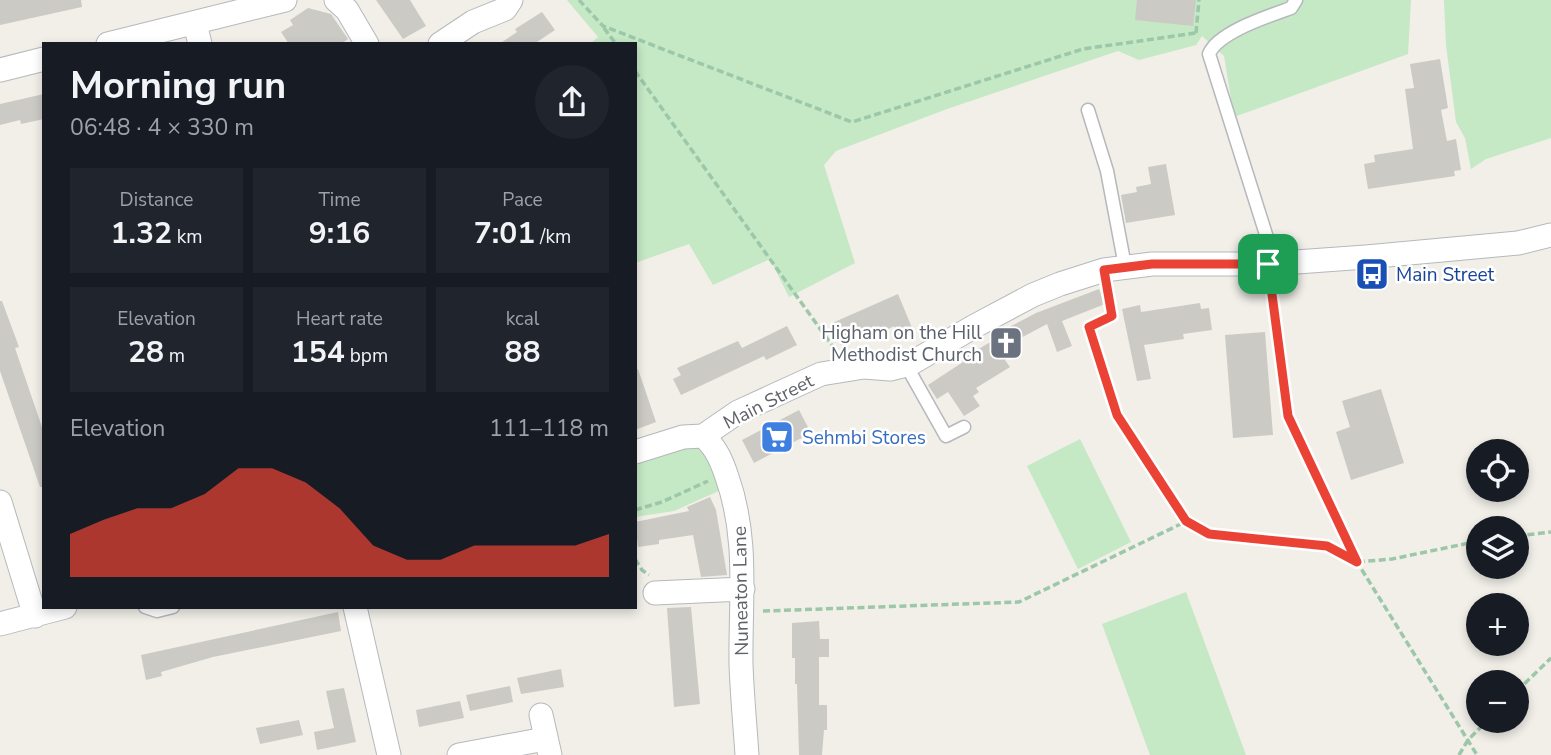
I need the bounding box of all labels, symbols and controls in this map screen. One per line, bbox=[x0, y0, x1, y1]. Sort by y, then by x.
text: Morning run bbox=[70, 60, 286, 111]
button: share bbox=[535, 65, 609, 139]
text: 06:48 · 4 × 330 m bbox=[70, 112, 254, 143]
text: Distance bbox=[120, 187, 193, 213]
text: Time bbox=[318, 187, 361, 213]
text: Pace bbox=[502, 187, 543, 213]
text: 1.32 bbox=[110, 213, 172, 254]
text: 9:16 bbox=[309, 213, 370, 254]
text: 7:01 bbox=[474, 213, 535, 254]
text: km bbox=[172, 224, 203, 250]
text: /km bbox=[535, 224, 571, 250]
pin bbox=[1238, 234, 1298, 294]
icon: arrive bbox=[1249, 245, 1287, 283]
bus stop icon: Main Street bbox=[1353, 255, 1391, 293]
place label: Main Street bbox=[1396, 262, 1495, 288]
text: Elevation bbox=[117, 306, 196, 332]
text: Heart rate bbox=[296, 306, 383, 332]
text: kcal bbox=[506, 306, 539, 332]
place label: Higham on the Hill Methodist Church bbox=[821, 320, 982, 368]
church icon: Higham on the Hill Methodist Church bbox=[987, 324, 1025, 362]
text: 28 bbox=[128, 332, 164, 373]
text: 154 bbox=[291, 332, 345, 373]
text: 88 bbox=[505, 332, 541, 373]
text: m bbox=[164, 343, 185, 369]
text: bpm bbox=[345, 343, 388, 369]
street label: Main Street bbox=[719, 368, 818, 436]
text: Elevation bbox=[70, 413, 165, 444]
text: 111–118 m bbox=[489, 413, 609, 444]
supermarket icon: Sehmbi Stores bbox=[758, 418, 796, 456]
place label: Sehmbi Stores bbox=[802, 425, 926, 451]
map controls bbox=[1466, 439, 1529, 733]
button: locate bbox=[1466, 439, 1529, 502]
button: layers bbox=[1466, 516, 1529, 579]
street label: Nuneaton Lane bbox=[727, 526, 755, 656]
button: + bbox=[1466, 593, 1529, 656]
button: − bbox=[1466, 670, 1529, 733]

